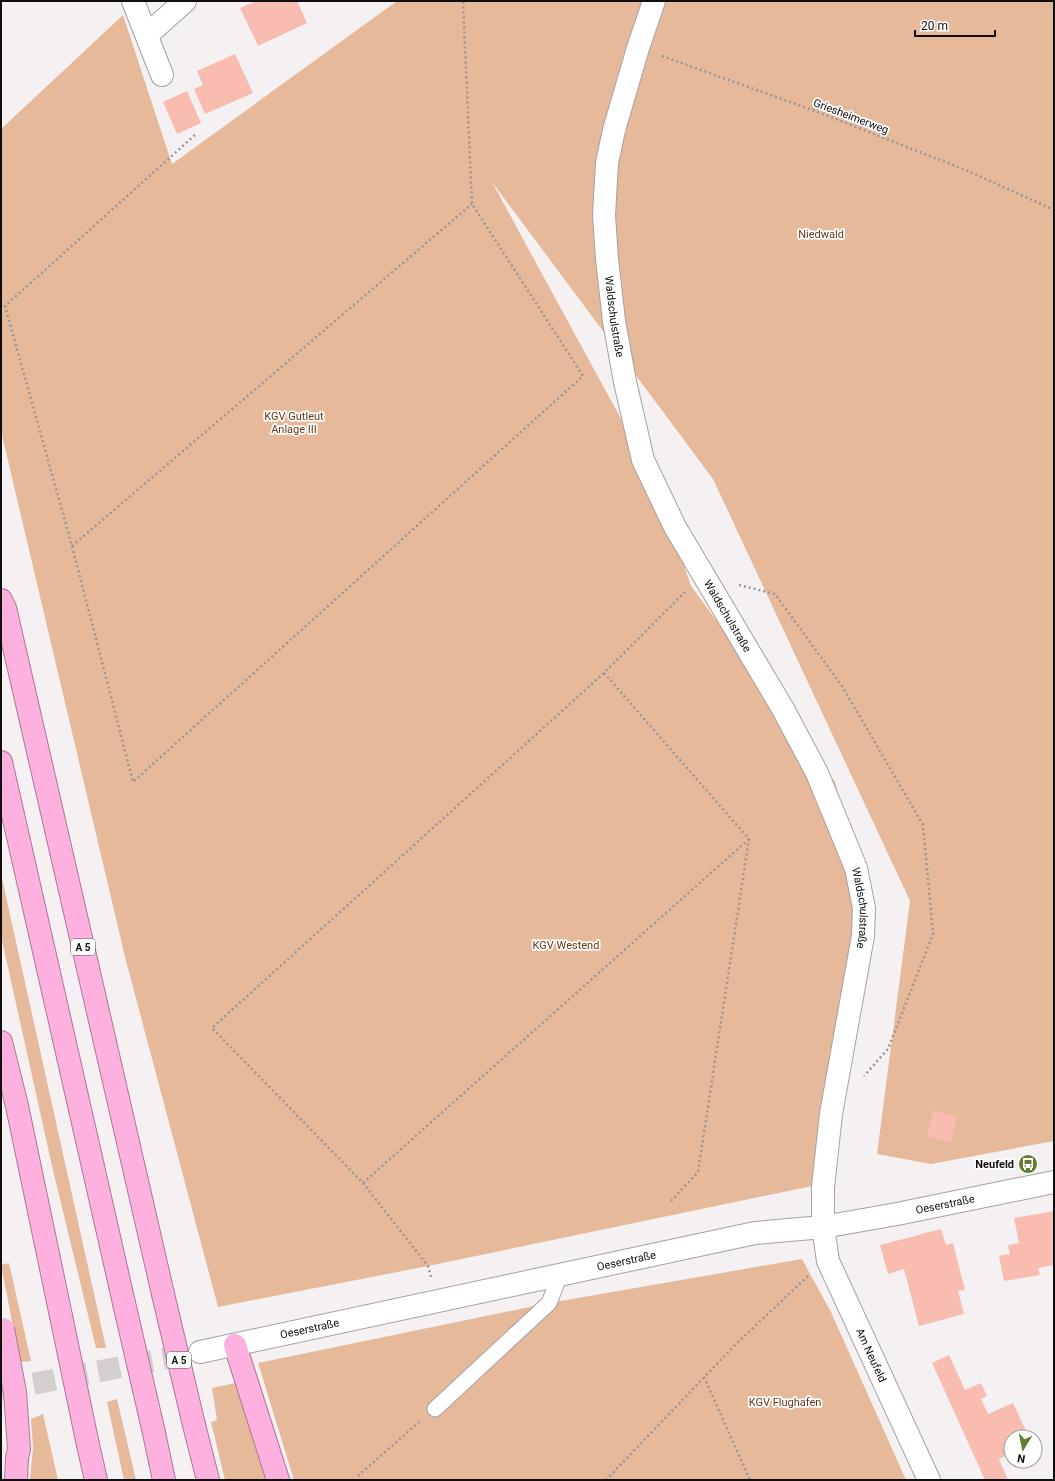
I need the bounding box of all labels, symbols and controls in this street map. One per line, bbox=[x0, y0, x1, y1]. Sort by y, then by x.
scale bar bbox=[915, 12, 995, 38]
text: 20 m bbox=[921, 19, 948, 33]
street label: Griesheimerweg bbox=[811, 96, 890, 137]
park label: Niedwald bbox=[798, 228, 844, 241]
street label: Waldschulstraße bbox=[602, 275, 626, 358]
park label: KGV Gutleut Anlage III bbox=[264, 410, 324, 436]
street label: Waldschulstraße bbox=[701, 578, 754, 655]
street label: Waldschulstraße bbox=[849, 866, 870, 950]
road number: A 5 bbox=[71, 939, 95, 955]
park label: KGV Westend bbox=[533, 939, 599, 952]
bus stop icon: Neufeld bbox=[1017, 1153, 1039, 1175]
place label: Neufeld bbox=[975, 1158, 1014, 1171]
street label: Oeserstraße bbox=[914, 1192, 976, 1217]
street label: Oeserstraße bbox=[596, 1248, 657, 1274]
street label: Oeserstraße bbox=[279, 1316, 340, 1342]
street label: Am Neufeld bbox=[853, 1326, 889, 1384]
road number: A 5 bbox=[167, 1352, 191, 1368]
park label: KGV Flughafen bbox=[749, 1396, 821, 1409]
north arrow bbox=[1003, 1429, 1043, 1469]
text: N bbox=[1016, 1451, 1026, 1465]

